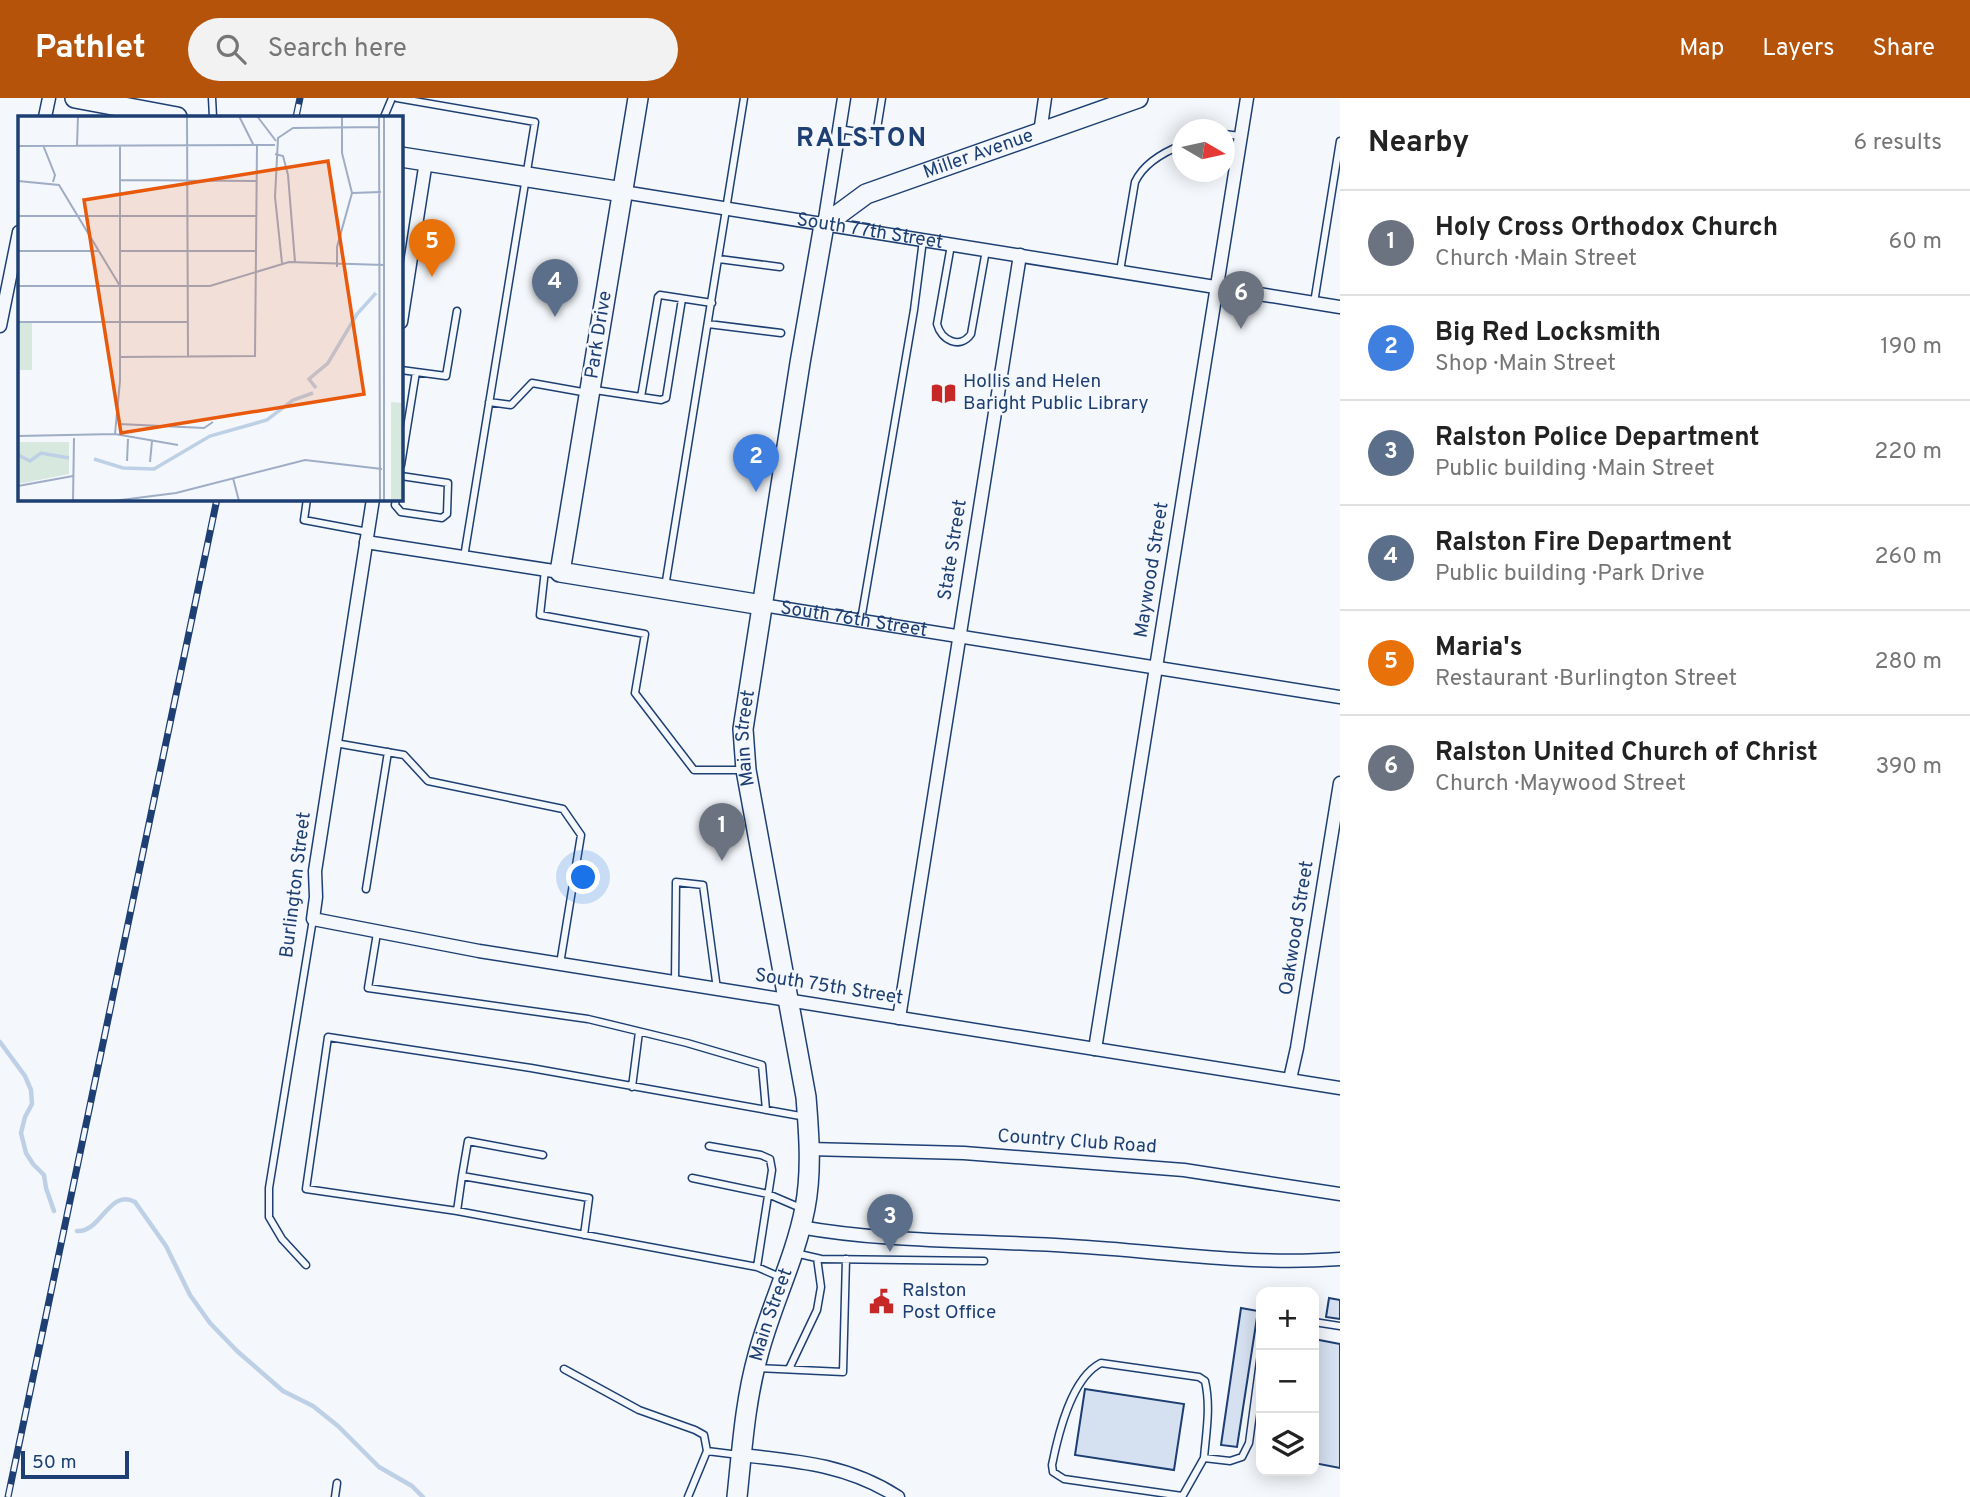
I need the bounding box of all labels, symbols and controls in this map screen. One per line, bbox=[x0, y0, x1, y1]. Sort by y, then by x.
search box bbox=[188, 18, 678, 81]
text: Pathlet bbox=[35, 28, 146, 70]
icon: search bbox=[212, 30, 250, 68]
text: Search here bbox=[268, 33, 407, 66]
text: Map bbox=[1679, 34, 1724, 64]
text: Layers bbox=[1762, 34, 1834, 64]
text: Share bbox=[1872, 34, 1935, 64]
inset map bbox=[18, 116, 402, 500]
north arrow bbox=[1172, 119, 1235, 182]
district label: RALSTON bbox=[796, 123, 928, 156]
street label: Miller Avenue bbox=[920, 124, 1037, 185]
text: Nearby bbox=[1368, 125, 1469, 162]
text: 6 results bbox=[1854, 129, 1942, 158]
street label: South 77th Street bbox=[795, 208, 945, 255]
text: Holy Cross Orthodox Church bbox=[1435, 212, 1778, 245]
pin: 5 bbox=[409, 219, 455, 277]
text: 1 bbox=[1386, 228, 1396, 257]
text: 60 m bbox=[1889, 228, 1942, 257]
text: Church · Main Street bbox=[1435, 245, 1637, 274]
pin: 4 bbox=[532, 259, 578, 317]
pin: 6 bbox=[1218, 271, 1264, 329]
street label: Park Drive bbox=[580, 289, 618, 381]
text: Big Red Locksmith bbox=[1435, 317, 1661, 350]
text: 2 bbox=[1384, 333, 1398, 362]
text: 190 m bbox=[1880, 333, 1942, 362]
text: Shop · Main Street bbox=[1435, 350, 1616, 379]
place label: Hollis and Helen Baright Public Library bbox=[963, 370, 1148, 416]
library icon: Hollis and Helen Baright Public Library bbox=[929, 379, 957, 407]
text: Ralston Police Department bbox=[1435, 422, 1759, 455]
pin: 2 bbox=[733, 434, 779, 492]
text: 3 bbox=[1384, 438, 1398, 467]
text: 220 m bbox=[1874, 438, 1942, 467]
text: Public building · Main Street bbox=[1435, 455, 1715, 484]
street label: State Street bbox=[933, 498, 973, 602]
street label: Maywood Street bbox=[1129, 500, 1175, 640]
text: Ralston Fire Department bbox=[1435, 527, 1732, 560]
text: 4 bbox=[1384, 543, 1398, 572]
text: 260 m bbox=[1875, 543, 1942, 572]
text: Public building · Park Drive bbox=[1435, 560, 1705, 589]
street label: South 76th Street bbox=[779, 596, 929, 643]
text: Maria's bbox=[1435, 632, 1522, 665]
text: 5 bbox=[1384, 648, 1398, 677]
text: 280 m bbox=[1874, 648, 1942, 677]
text: Restaurant · Burlington Street bbox=[1435, 665, 1737, 694]
street label: Main Street bbox=[731, 688, 761, 788]
text: Ralston United Church of Christ bbox=[1435, 737, 1818, 770]
text: 6 bbox=[1384, 753, 1398, 782]
text: 390 m bbox=[1875, 753, 1942, 782]
text: Church · Maywood Street bbox=[1435, 770, 1686, 799]
pin: 1 bbox=[699, 803, 745, 861]
street label: Burlington Street bbox=[275, 811, 317, 959]
street label: Oakwood Street bbox=[1275, 859, 1319, 997]
your location bbox=[566, 860, 600, 894]
street label: South 75th Street bbox=[753, 963, 905, 1011]
street label: Country Club Road bbox=[996, 1124, 1158, 1160]
pin: 3 bbox=[867, 1194, 913, 1252]
street label: Main Street bbox=[745, 1265, 799, 1364]
place label: Ralston Post Office bbox=[902, 1279, 996, 1325]
map controls bbox=[1256, 1287, 1319, 1476]
button: + bbox=[1256, 1287, 1319, 1350]
public building icon: Ralston Post Office bbox=[868, 1288, 896, 1316]
button: − bbox=[1256, 1350, 1319, 1413]
button: layers bbox=[1256, 1413, 1319, 1476]
scale bar bbox=[21, 1448, 130, 1480]
text: 50 m bbox=[32, 1451, 77, 1475]

